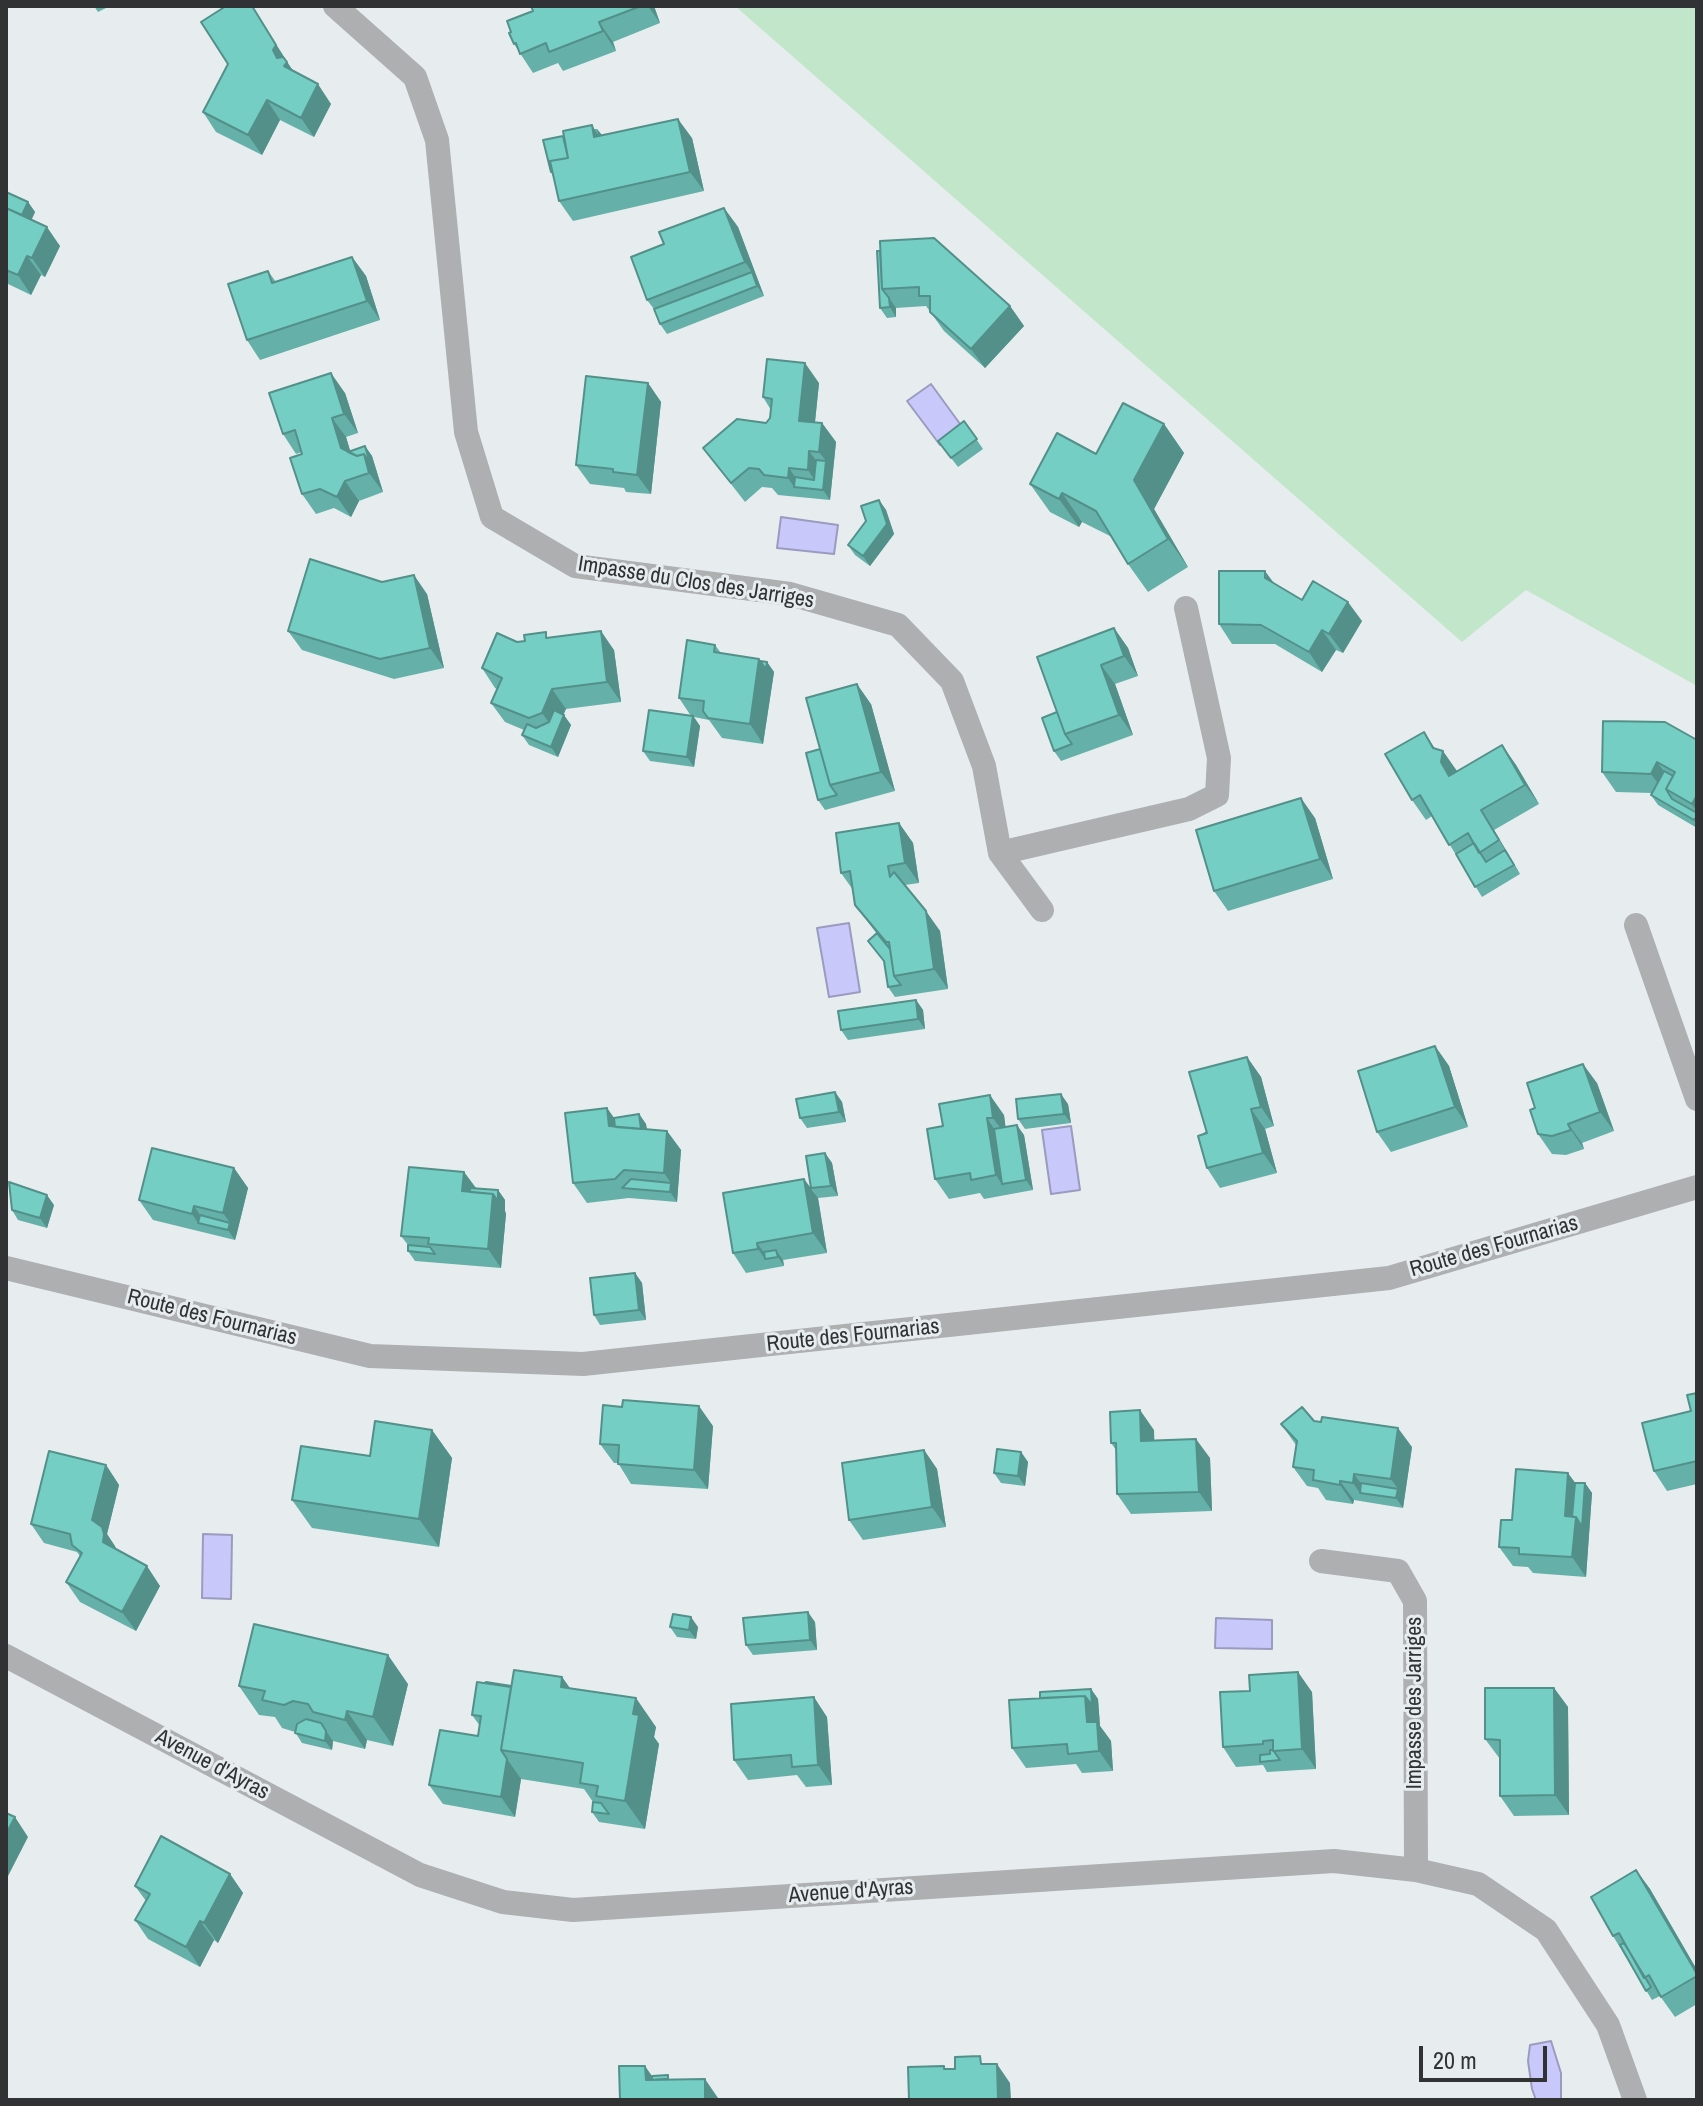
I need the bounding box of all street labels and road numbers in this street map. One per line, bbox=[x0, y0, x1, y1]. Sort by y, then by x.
street label: Impasse du Clos des Jarriges bbox=[576, 551, 816, 615]
street label: Route des Fournarias bbox=[1407, 1210, 1581, 1284]
street label: Route des Fournarias bbox=[125, 1284, 299, 1352]
street label: Route des Fournarias bbox=[765, 1314, 941, 1358]
street label: Impasse des Jarriges bbox=[1402, 1617, 1428, 1789]
street label: Avenue d'Ayras bbox=[151, 1724, 273, 1806]
street label: Avenue d'Ayras bbox=[788, 1874, 914, 1910]

